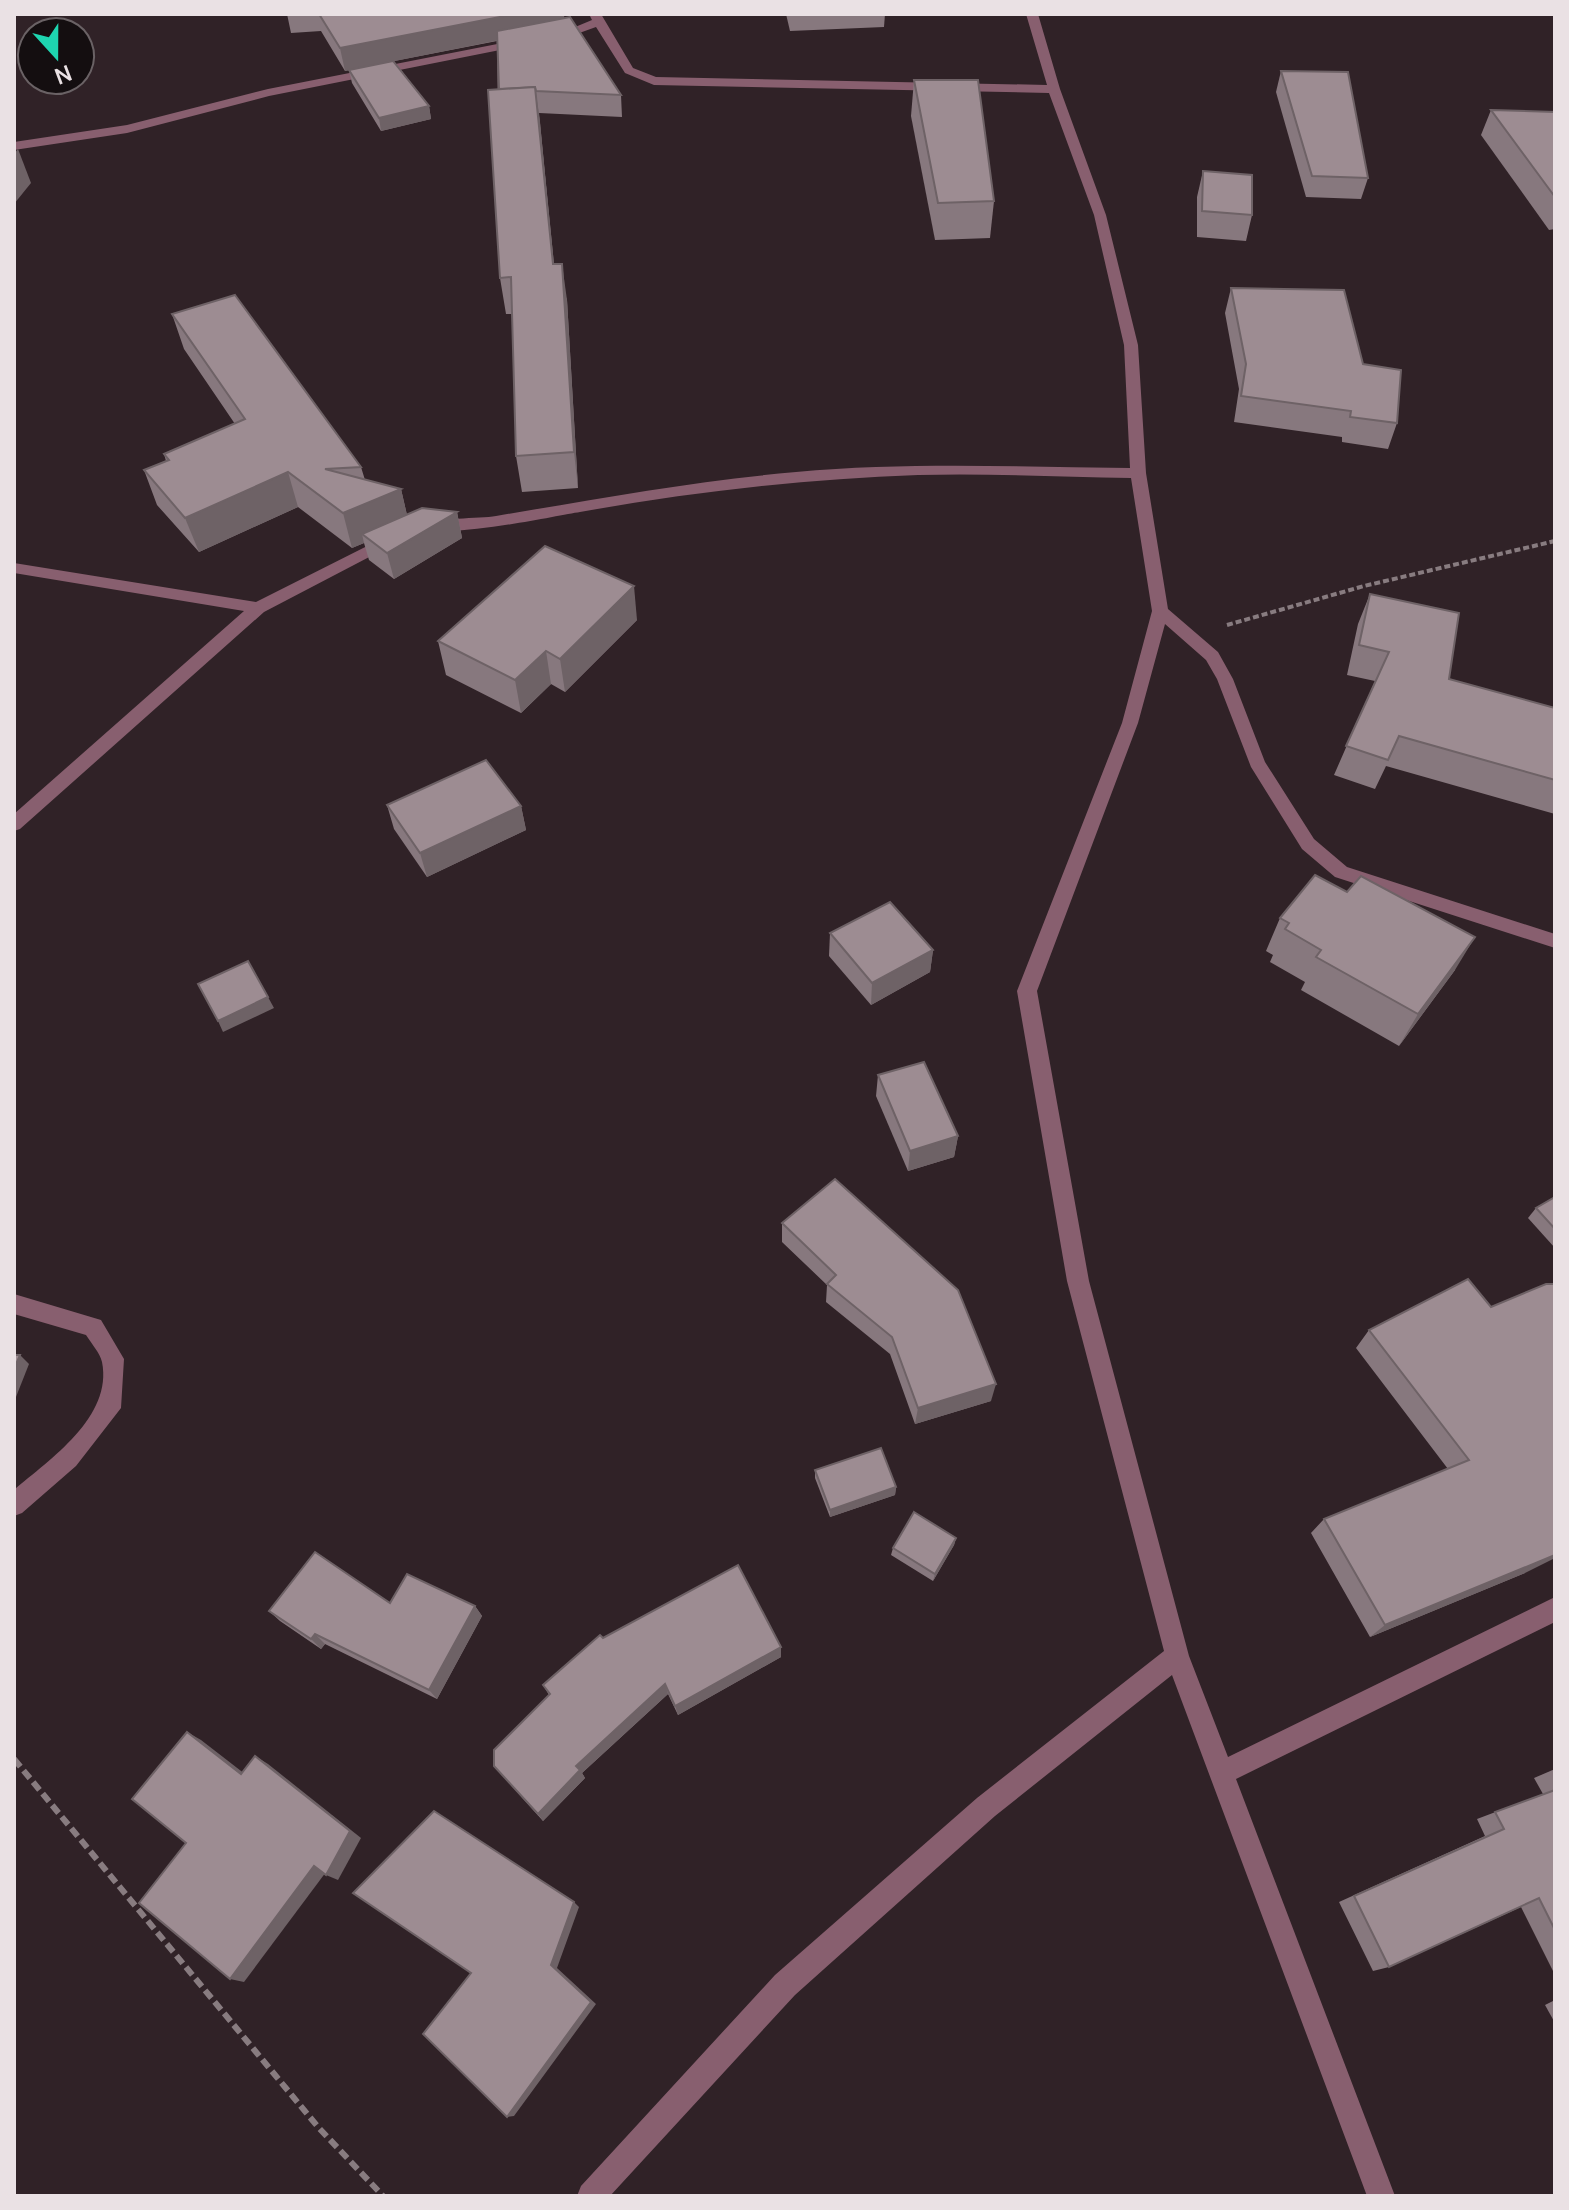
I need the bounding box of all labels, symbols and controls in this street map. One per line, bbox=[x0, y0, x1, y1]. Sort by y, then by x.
north arrow bbox=[16, 16, 96, 96]
text: N bbox=[50, 58, 76, 92]

